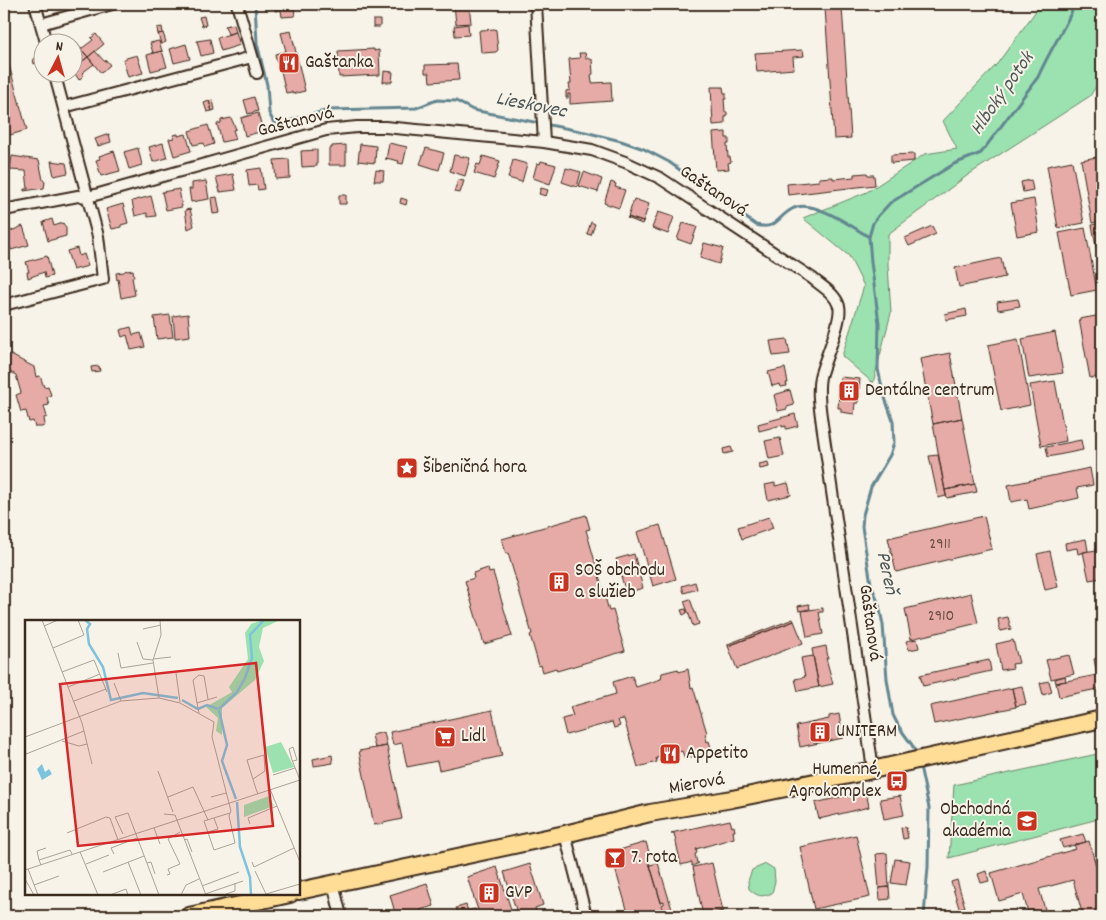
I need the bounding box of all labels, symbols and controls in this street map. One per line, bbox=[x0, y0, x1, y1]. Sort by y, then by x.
north arrow bbox=[32, 32, 82, 82]
text: N bbox=[55, 37, 64, 57]
water label: Hlboký potok bbox=[964, 45, 1043, 141]
place label: Gaštanka bbox=[305, 50, 374, 77]
restaurant icon: Gaštanka bbox=[277, 51, 301, 75]
water label: Lieskovec bbox=[493, 85, 570, 127]
street label: Gaštanová bbox=[255, 100, 337, 145]
street label: Gaštanová bbox=[673, 159, 753, 225]
place label: Dentálne centrum bbox=[865, 378, 995, 405]
building icon: Dentálne centrum bbox=[837, 379, 861, 403]
place label: Šibeničná hora bbox=[423, 455, 528, 482]
place icon: Šibeničná hora bbox=[395, 456, 419, 480]
house number: 2911 bbox=[929, 533, 951, 556]
water label: Pereň bbox=[868, 549, 905, 600]
place label: SOŠ obchodu a služieb bbox=[575, 558, 665, 607]
building icon: SOŠ obchodu a služieb bbox=[547, 570, 571, 594]
street label: Gaštanová bbox=[850, 583, 888, 664]
house number: 2910 bbox=[928, 605, 954, 628]
inset map bbox=[25, 620, 300, 895]
place label: UNITERM bbox=[836, 719, 897, 746]
building icon: UNITERM bbox=[808, 720, 832, 744]
place label: Lidl bbox=[461, 724, 486, 751]
supermarket icon: Lidl bbox=[433, 725, 457, 749]
place label: Appetito bbox=[686, 741, 748, 768]
restaurant icon: Appetito bbox=[658, 742, 682, 766]
place label: Humenné, Agrokomplex bbox=[789, 757, 881, 806]
street label: Mierová bbox=[667, 767, 727, 803]
bus stop icon: Humenné, Agrokomplex bbox=[885, 769, 909, 793]
place label: Obchodná akadémia bbox=[940, 797, 1012, 846]
school or university icon: Obchodná akadémia bbox=[1015, 809, 1039, 833]
place label: 7. rota bbox=[631, 845, 678, 872]
bar icon: 7. rota bbox=[603, 846, 627, 870]
place label: GVP bbox=[505, 880, 532, 907]
building icon: GVP bbox=[477, 881, 501, 905]

